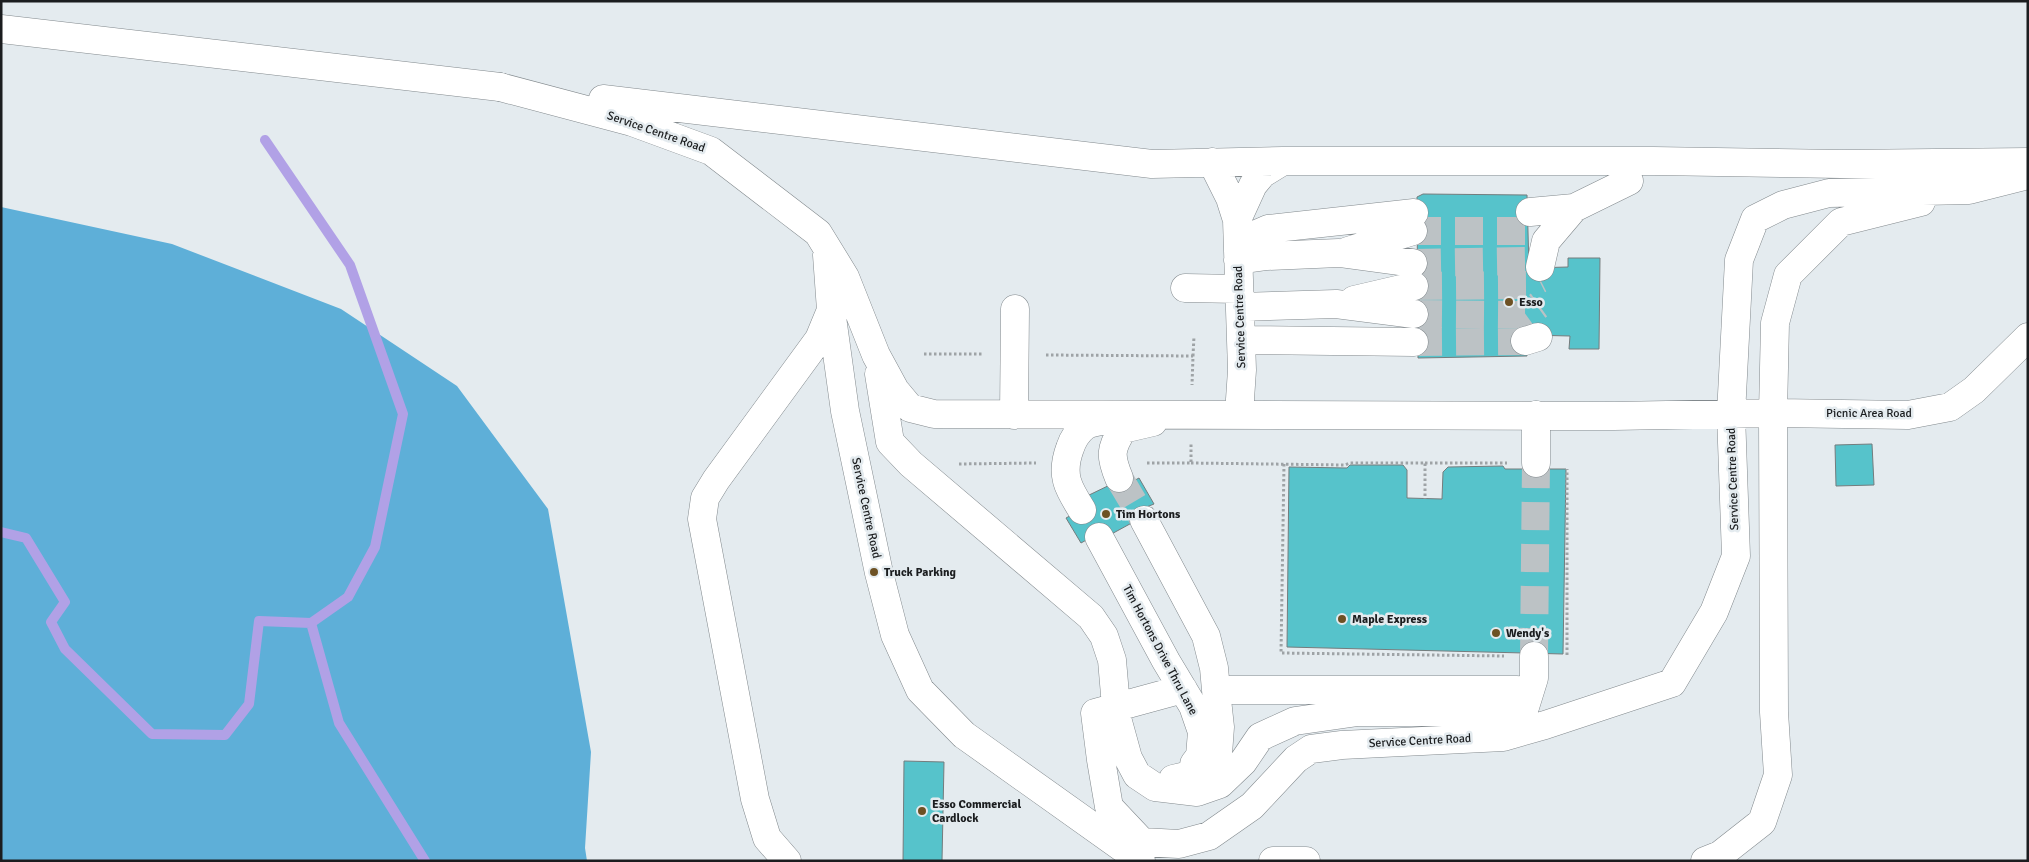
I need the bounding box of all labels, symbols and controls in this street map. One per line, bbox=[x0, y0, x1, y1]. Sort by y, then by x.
street label: Service Centre Road bbox=[605, 108, 707, 156]
street label: Service Centre Road bbox=[1231, 265, 1249, 369]
place label: Esso bbox=[1519, 295, 1543, 310]
marker: Esso bbox=[1503, 296, 1515, 308]
street label: Picnic Area Road bbox=[1826, 406, 1912, 421]
street label: Service Centre Road bbox=[1724, 427, 1742, 531]
street label: Service Centre Road bbox=[848, 456, 884, 560]
place label: Tim Hortons bbox=[1116, 507, 1181, 522]
marker: Tim Hortons bbox=[1100, 508, 1112, 520]
place label: Truck Parking bbox=[884, 565, 957, 580]
marker: Truck Parking bbox=[868, 566, 880, 578]
street label: Tim Hortons Drive Thru Lane bbox=[1119, 582, 1201, 718]
place label: Maple Express bbox=[1352, 612, 1428, 627]
marker: Maple Express bbox=[1336, 613, 1348, 625]
place label: Wendy's bbox=[1506, 626, 1550, 641]
marker: Wendy's bbox=[1490, 627, 1502, 639]
street label: Service Centre Road bbox=[1368, 731, 1472, 751]
place label: Esso Commercial Cardlock bbox=[932, 797, 1021, 826]
marker: Esso Commercial Cardlock bbox=[916, 805, 928, 817]

